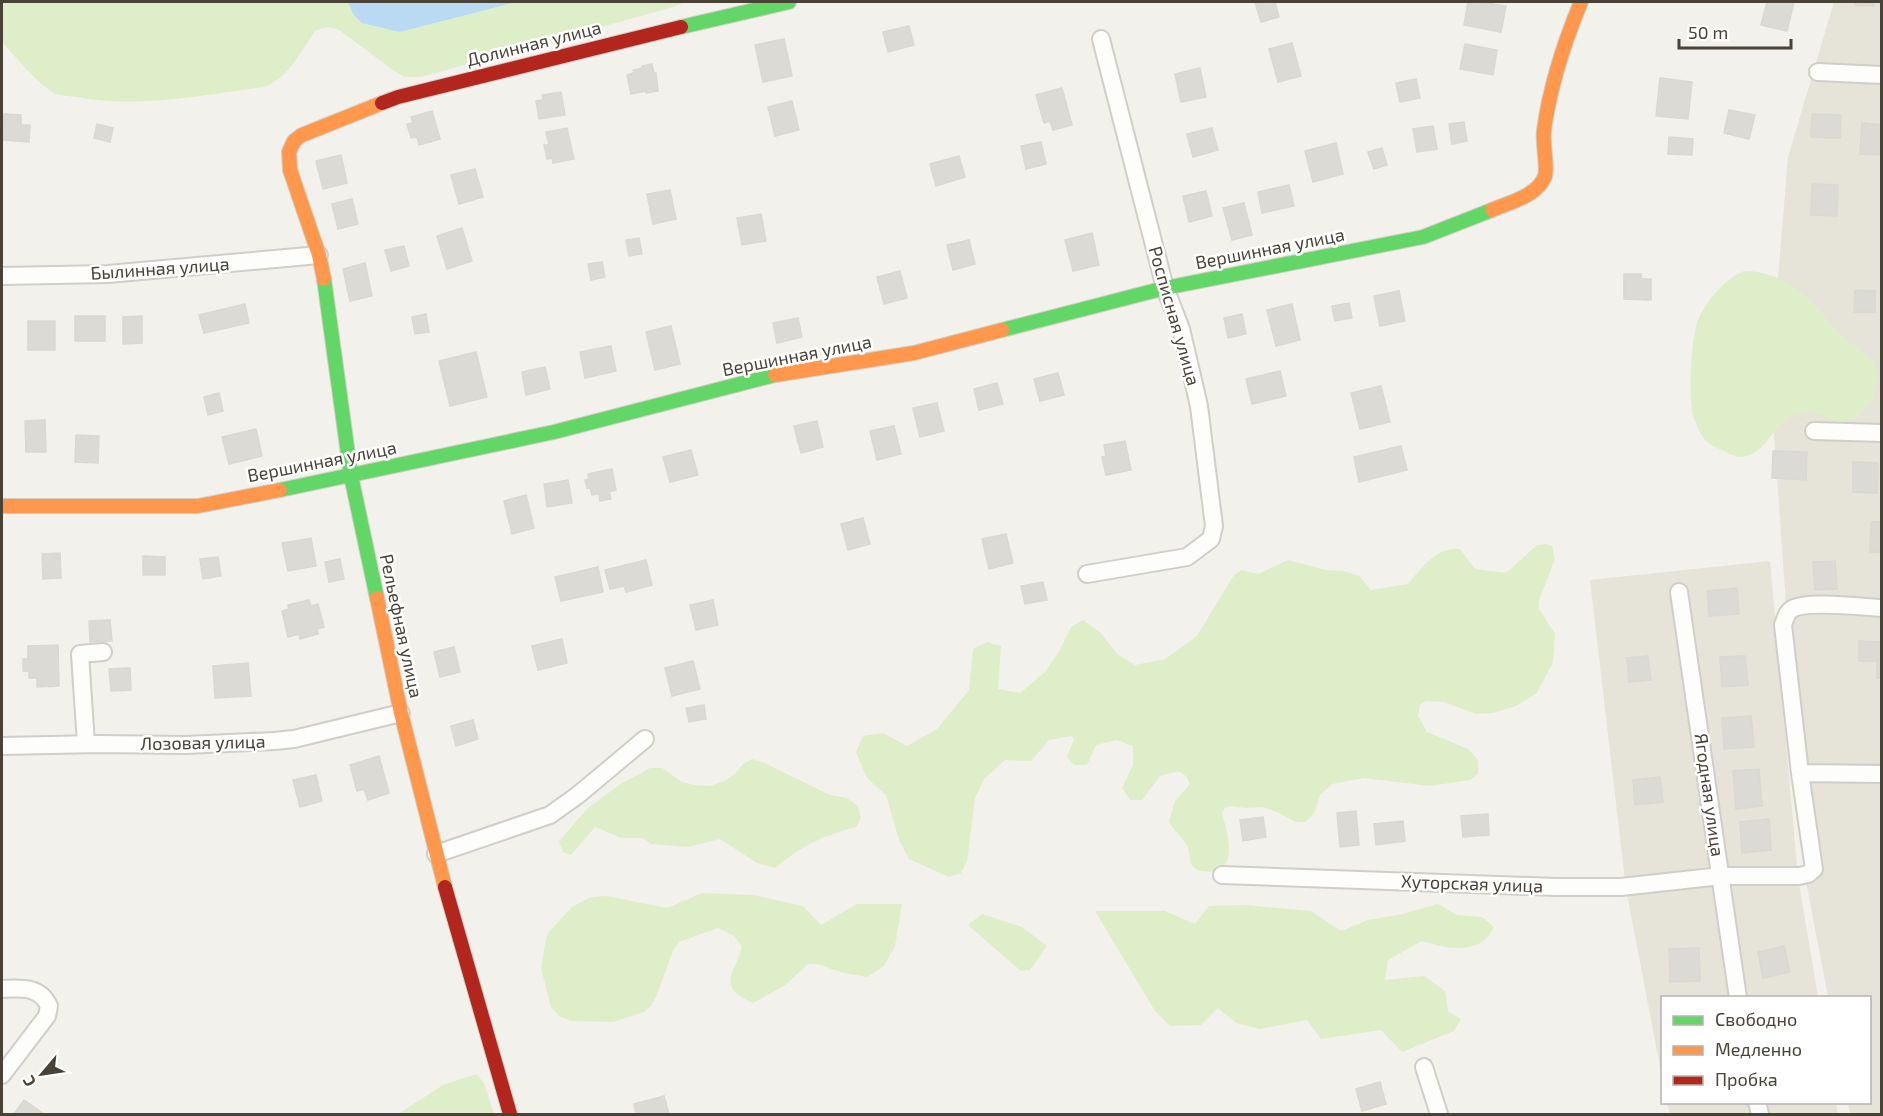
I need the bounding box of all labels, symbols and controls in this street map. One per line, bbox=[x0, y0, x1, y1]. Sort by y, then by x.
scale bar bbox=[1679, 12, 1792, 50]
street label: Долинная улица bbox=[464, 16, 603, 70]
text: 50 m bbox=[1688, 21, 1728, 43]
street label: Вершинная улица bbox=[1193, 223, 1346, 273]
street label: Росписная улица bbox=[1145, 244, 1205, 388]
street label: Былинная улица bbox=[90, 252, 230, 284]
street label: Вершинная улица bbox=[720, 330, 873, 380]
street label: Вершинная улица bbox=[245, 436, 398, 486]
street label: Рельефная улица bbox=[376, 552, 428, 700]
street label: Лозовая улица bbox=[140, 730, 266, 754]
street label: Ягодная улица bbox=[1690, 732, 1730, 858]
street label: Хуторская улица bbox=[1401, 870, 1543, 896]
legend bbox=[1661, 996, 1871, 1104]
text: Свободно bbox=[1715, 1008, 1797, 1030]
text: Медленно bbox=[1715, 1038, 1802, 1060]
north arrow bbox=[12, 1044, 72, 1104]
text: Пробка bbox=[1715, 1068, 1778, 1090]
text: С bbox=[18, 1073, 39, 1090]

